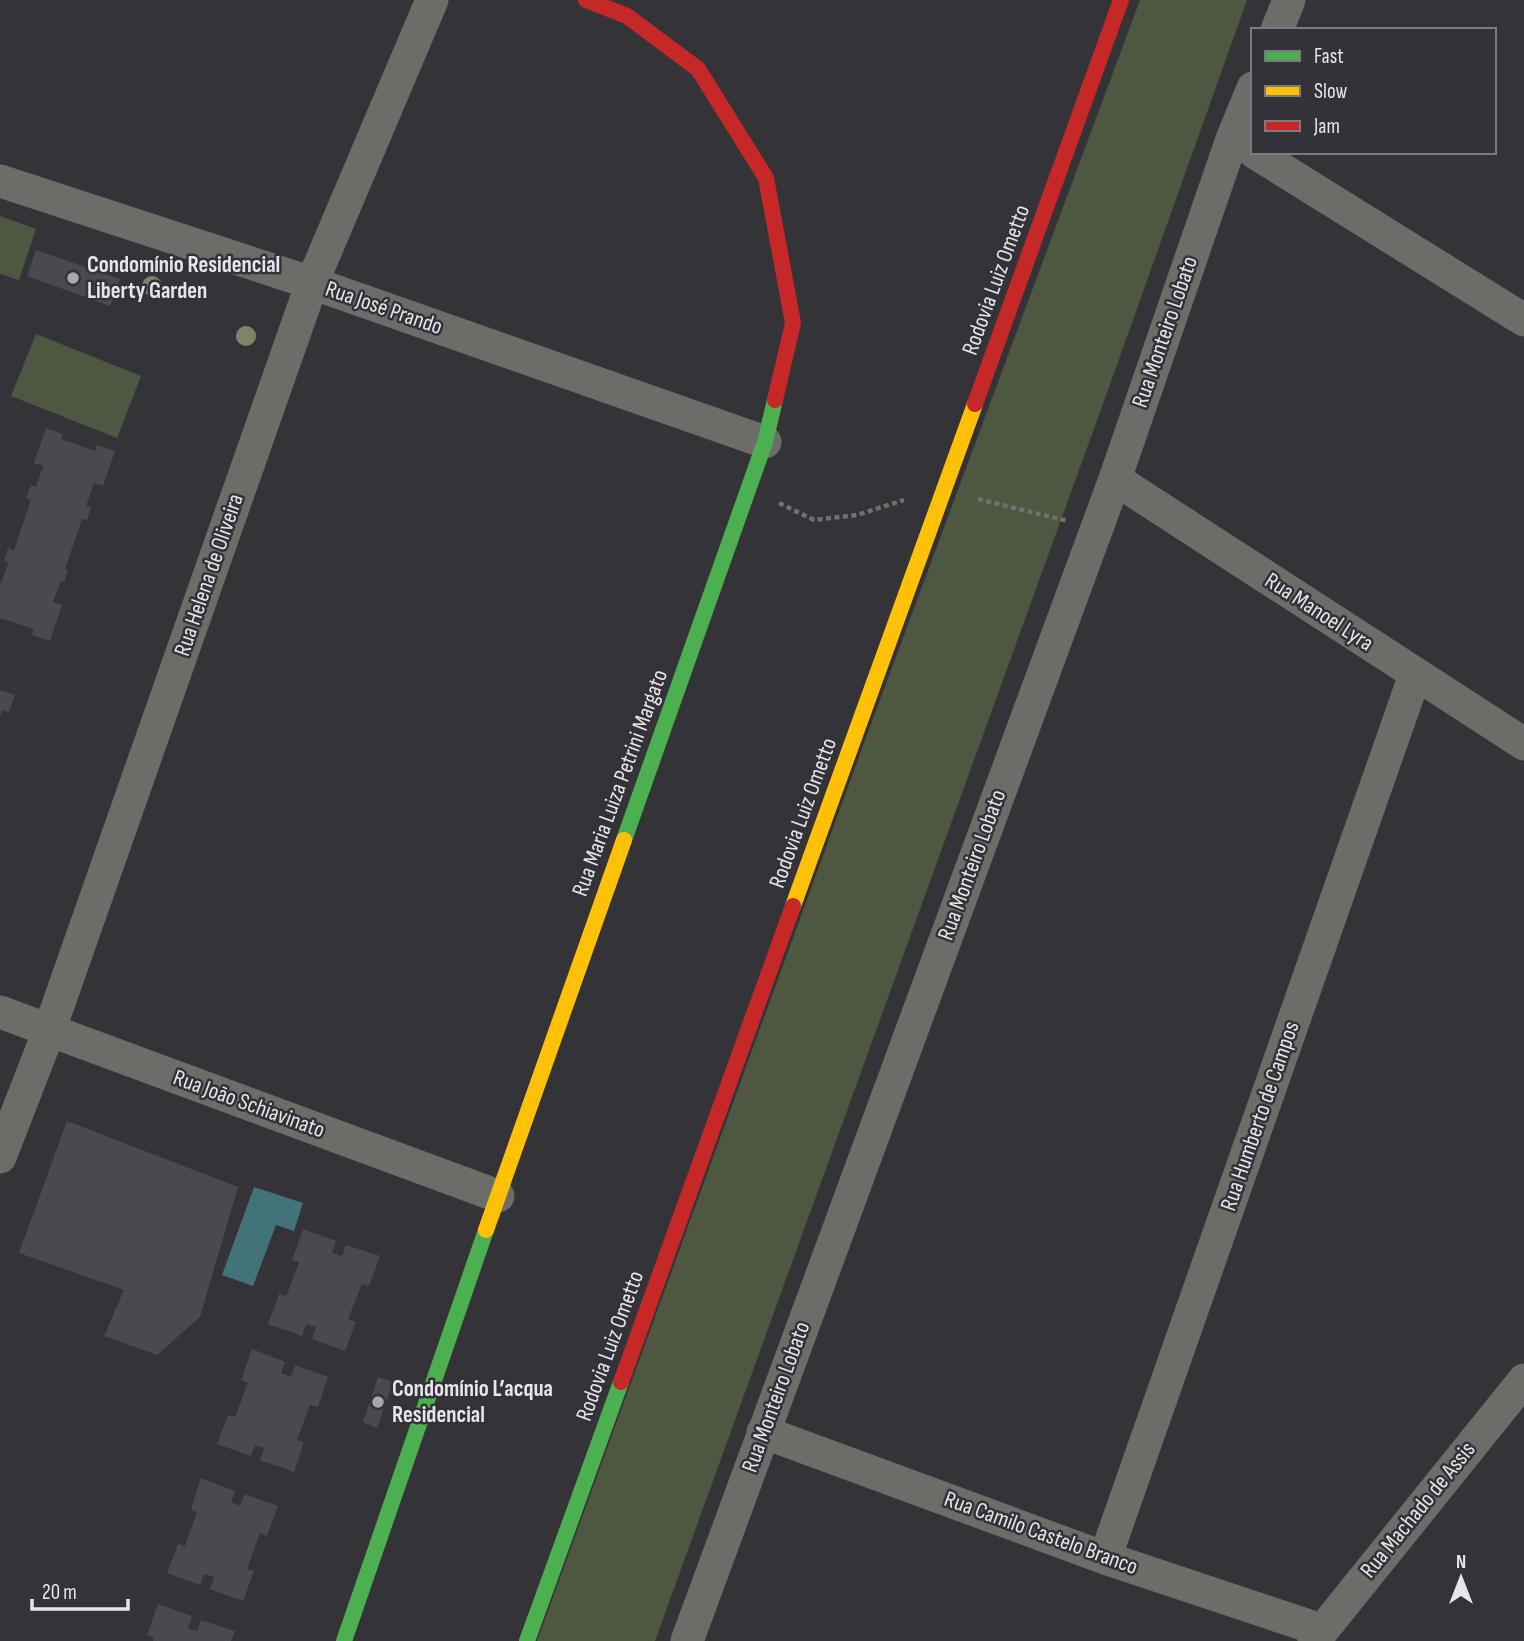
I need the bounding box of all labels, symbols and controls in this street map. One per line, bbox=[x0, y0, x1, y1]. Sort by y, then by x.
legend bbox=[1251, 28, 1496, 154]
text: Fast bbox=[1314, 44, 1344, 69]
text: Slow bbox=[1314, 79, 1348, 104]
text: Jam bbox=[1313, 114, 1340, 139]
street label: Rodovia Luiz Ometto bbox=[956, 201, 1036, 359]
place label: Condomínio Residencial Liberty Garden bbox=[87, 251, 280, 305]
street label: Rua Monteiro Lobato bbox=[1126, 253, 1204, 411]
marker: Condomínio Residencial Liberty Garden bbox=[65, 270, 81, 286]
street label: Rua José Prando bbox=[322, 275, 446, 341]
street label: Rua Helena de Oliveira bbox=[168, 490, 250, 660]
street label: Rua Manoel Lyra bbox=[1259, 567, 1379, 657]
street label: Rua Maria Luiza Petrini Margato bbox=[566, 666, 674, 900]
street label: Rodovia Luiz Ometto bbox=[763, 734, 843, 892]
street label: Rua Monteiro Lobato bbox=[932, 786, 1012, 944]
street label: Rua Humberto de Campos bbox=[1214, 1017, 1306, 1215]
street label: Rua João Schiavinato bbox=[169, 1064, 329, 1144]
street label: Rodovia Luiz Ometto bbox=[570, 1267, 650, 1425]
street label: Rua Monteiro Lobato bbox=[736, 1318, 816, 1476]
place label: Condomínio L’acqua Residencial bbox=[392, 1375, 553, 1429]
marker: Condomínio L’acqua Residencial bbox=[370, 1394, 386, 1410]
street label: Rua Machado de Assis bbox=[1355, 1436, 1481, 1584]
street label: Rua Camilo Castelo Branco bbox=[940, 1485, 1142, 1581]
north arrow bbox=[1426, 1543, 1496, 1613]
text: N bbox=[1456, 1551, 1466, 1574]
scale bar bbox=[32, 1568, 128, 1612]
text: 20 m bbox=[42, 1580, 77, 1605]

